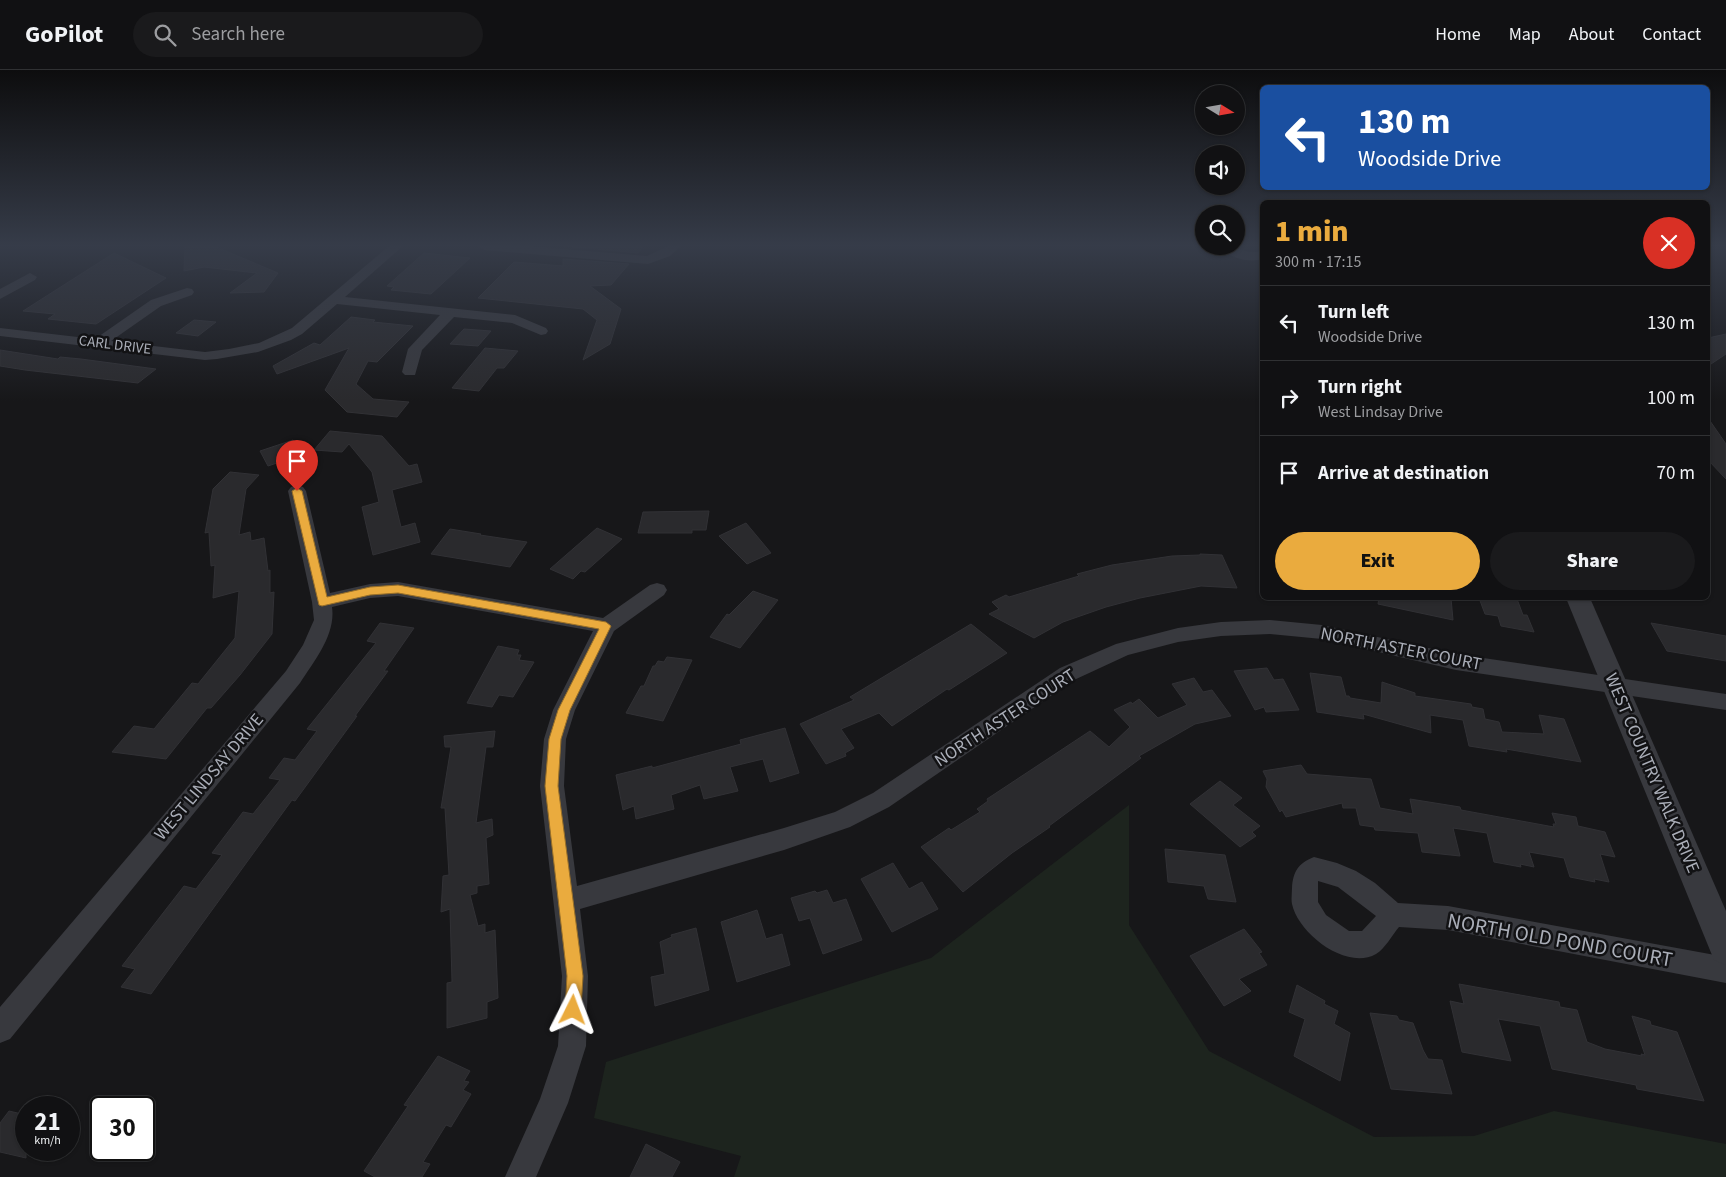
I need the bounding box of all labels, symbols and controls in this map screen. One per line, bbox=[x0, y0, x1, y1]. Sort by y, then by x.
search box bbox=[133, 12, 483, 57]
text: GoPilot bbox=[25, 17, 103, 52]
icon: search bbox=[151, 21, 179, 49]
text: Search here bbox=[191, 21, 285, 48]
text: Home bbox=[1435, 22, 1481, 47]
text: Map bbox=[1509, 22, 1541, 47]
text: About bbox=[1569, 22, 1614, 47]
text: Contact bbox=[1642, 22, 1701, 47]
north arrow bbox=[1195, 85, 1245, 135]
map controls bbox=[1195, 85, 1245, 255]
text: 130 m bbox=[1358, 97, 1450, 147]
icon: left bbox=[1275, 105, 1340, 170]
text: Woodside Drive bbox=[1358, 143, 1501, 175]
button: sound bbox=[1195, 145, 1245, 195]
button: search bbox=[1195, 205, 1245, 255]
text: 1 min bbox=[1275, 210, 1349, 253]
button: close bbox=[1643, 217, 1695, 269]
text: 300 m · 17:15 bbox=[1275, 251, 1362, 273]
text: Turn left bbox=[1318, 299, 1389, 326]
icon: left bbox=[1275, 309, 1303, 337]
text: 130 m bbox=[1647, 310, 1695, 337]
text: Woodside Drive bbox=[1318, 326, 1422, 348]
street label: CARL DRIVE bbox=[78, 330, 153, 360]
text: Turn right bbox=[1318, 374, 1402, 401]
icon: right bbox=[1275, 384, 1303, 412]
text: 100 m bbox=[1647, 385, 1695, 412]
text: West Lindsay Drive bbox=[1318, 401, 1443, 423]
pin bbox=[276, 440, 318, 491]
icon: arrive bbox=[283, 447, 311, 475]
icon: arrive bbox=[1275, 459, 1303, 487]
text: Arrive at destination bbox=[1318, 460, 1489, 487]
text: 70 m bbox=[1657, 460, 1695, 487]
button: Exit bbox=[1275, 532, 1480, 590]
button: Share bbox=[1490, 532, 1695, 590]
street label: NORTH ASTER COURT bbox=[1318, 621, 1484, 677]
street label: NORTH ASTER COURT bbox=[930, 663, 1081, 773]
street label: WEST COUNTRY WALK DRIVE bbox=[1599, 669, 1705, 877]
street label: WEST LINDSAY DRIVE bbox=[148, 708, 270, 846]
street label: NORTH OLD POND COURT bbox=[1445, 905, 1675, 975]
position arrow bbox=[546, 983, 598, 1035]
speed limit sign: 30 bbox=[90, 1096, 155, 1161]
text: 21 bbox=[34, 1104, 61, 1140]
text: km/h bbox=[34, 1132, 61, 1149]

